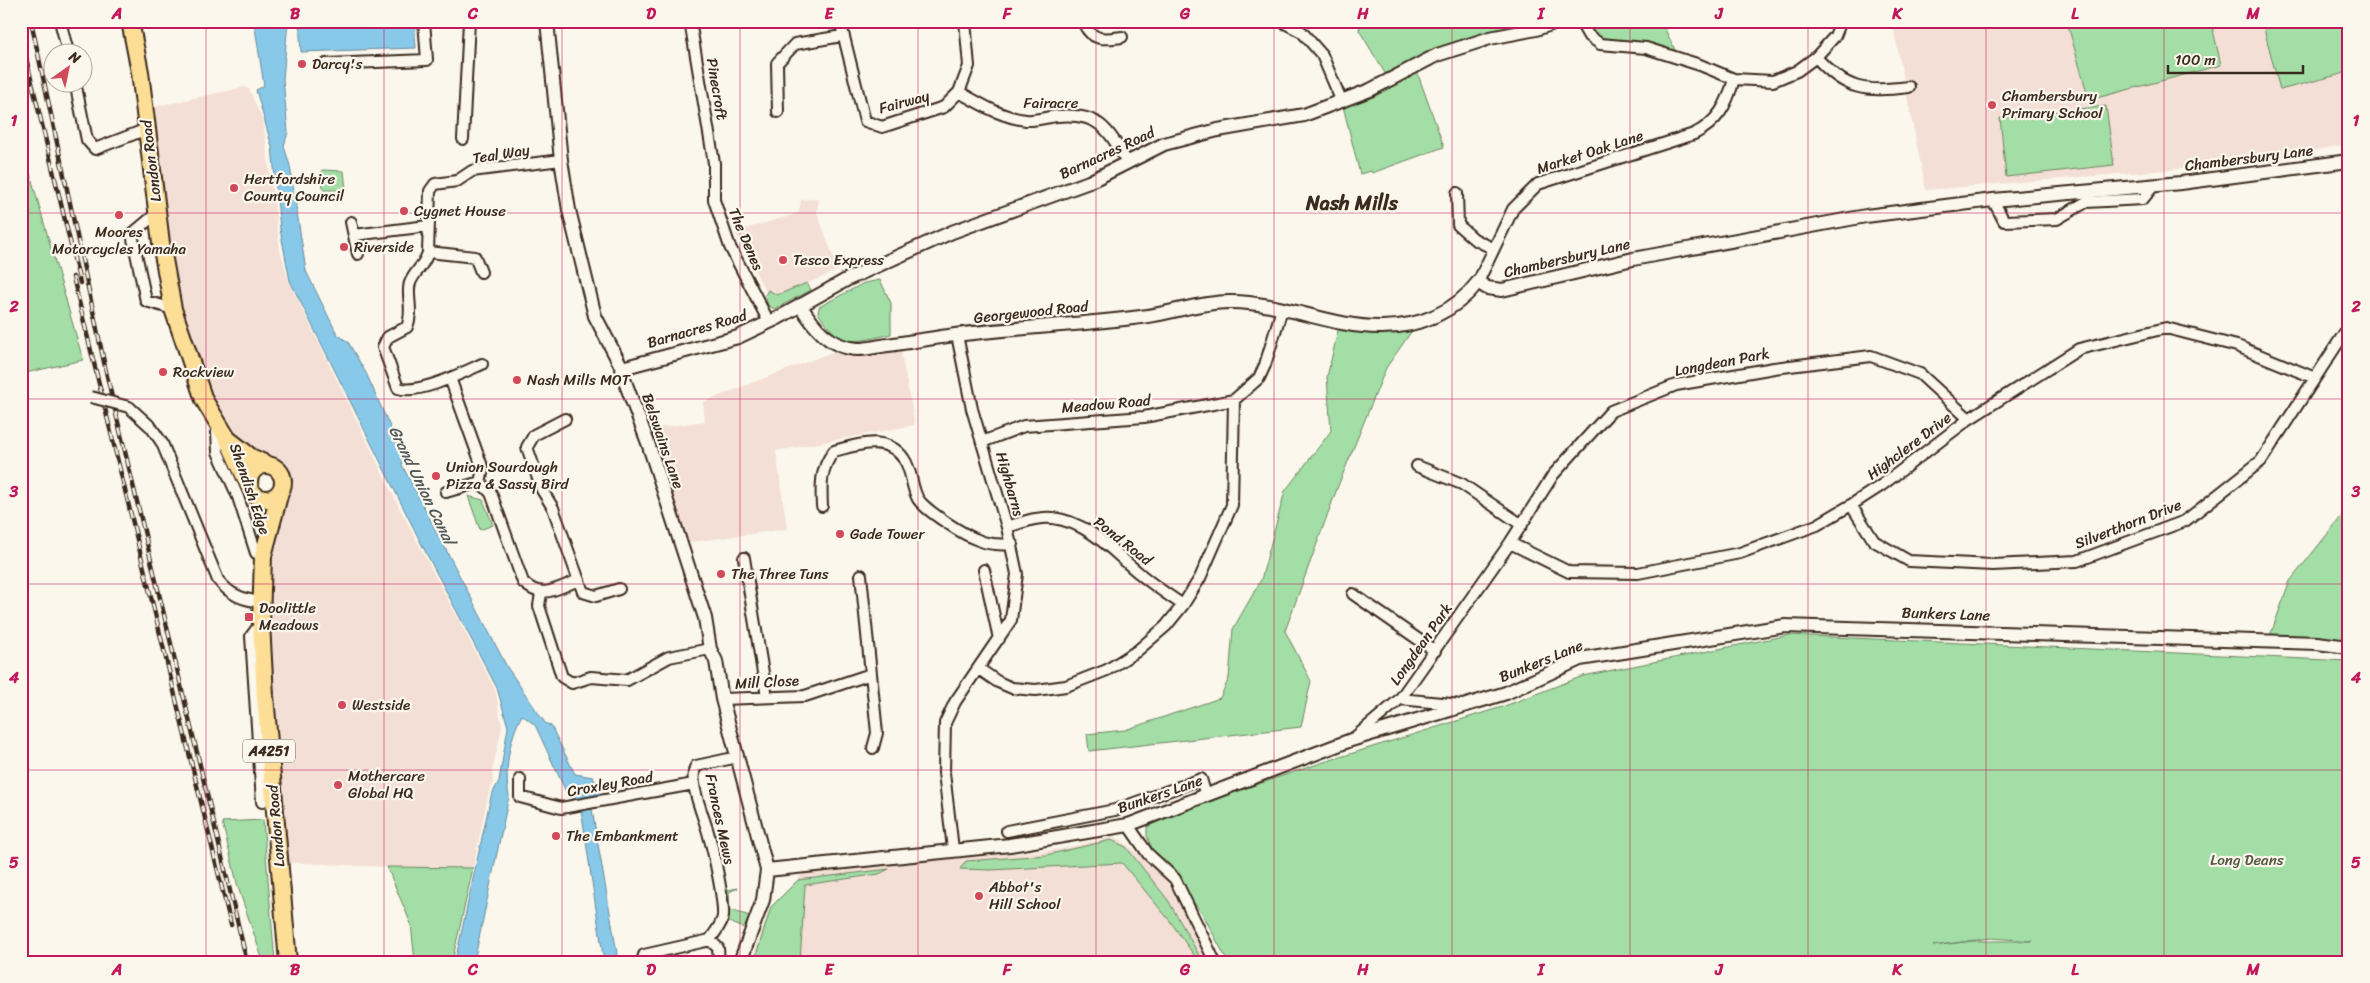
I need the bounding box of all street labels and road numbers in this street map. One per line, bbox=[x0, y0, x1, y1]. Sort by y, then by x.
street label: Pinecroft bbox=[699, 56, 735, 123]
street label: Fairway bbox=[876, 83, 933, 121]
street label: Fairacre bbox=[1024, 90, 1079, 116]
street label: London Road bbox=[133, 118, 169, 203]
street label: Barnacres Road bbox=[1055, 119, 1160, 186]
street label: Market Oak Lane bbox=[1533, 122, 1647, 182]
street label: Teal Way bbox=[471, 137, 532, 171]
street label: Chambersbury Lane bbox=[2183, 137, 2315, 179]
street label: The Denes bbox=[721, 204, 771, 275]
street label: Chambersbury Lane bbox=[1501, 231, 1633, 285]
street label: Georgewood Road bbox=[972, 293, 1091, 331]
street label: Barnacres Road bbox=[644, 302, 751, 356]
street label: Longdean Park bbox=[1672, 340, 1772, 384]
street label: Meadow Road bbox=[1060, 387, 1153, 421]
street label: Belswains Lane bbox=[634, 390, 692, 493]
street label: Highclere Drive bbox=[1861, 405, 1957, 487]
street label: Shendish Edge bbox=[222, 440, 278, 539]
street label: Highbarns bbox=[988, 449, 1032, 520]
street label: Silverthorn Drive bbox=[2071, 492, 2185, 556]
street label: Pond Road bbox=[1088, 510, 1159, 573]
street label: Longdean Park bbox=[1383, 597, 1459, 691]
street label: Bunkers Lane bbox=[1901, 599, 1991, 629]
street label: Bunkers Lane bbox=[1495, 632, 1587, 690]
street label: Mill Close bbox=[734, 667, 800, 697]
road number: A4251 bbox=[243, 739, 295, 762]
street label: Croxley Road bbox=[565, 764, 656, 804]
street label: Bunkers Lane bbox=[1114, 767, 1206, 821]
street label: Frances Mews bbox=[698, 771, 742, 867]
street label: London Road bbox=[259, 783, 293, 868]

